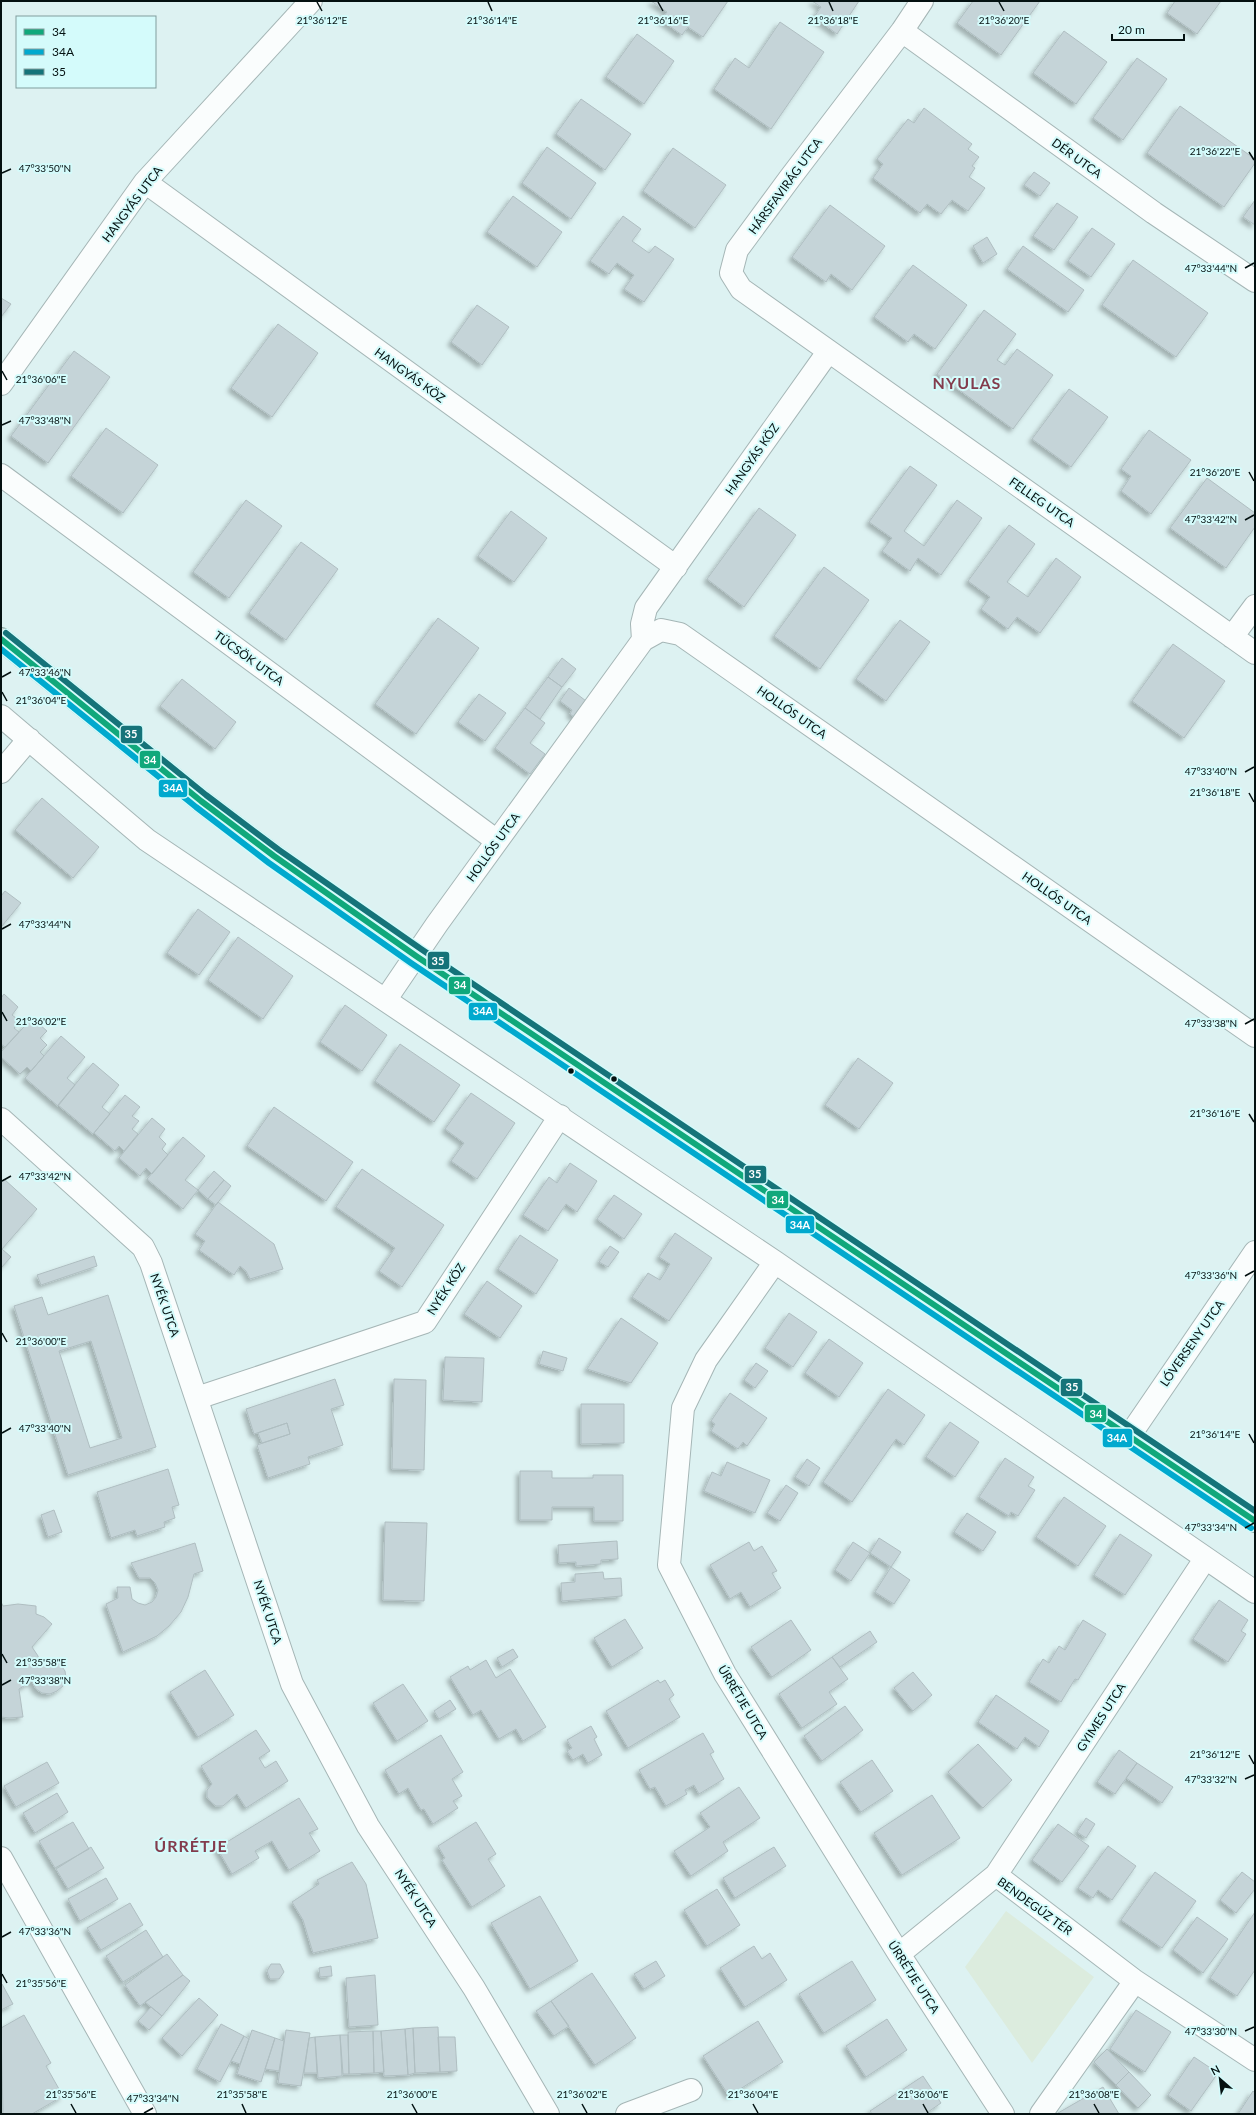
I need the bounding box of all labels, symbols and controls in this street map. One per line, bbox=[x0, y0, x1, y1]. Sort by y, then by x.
text: 21°36'12"E bbox=[297, 14, 347, 26]
text: 21°36'14"E bbox=[467, 14, 517, 26]
text: 21°36'16"E bbox=[638, 14, 688, 26]
text: 21°36'18"E bbox=[808, 14, 858, 26]
text: 21°36'20"E bbox=[979, 14, 1029, 26]
legend bbox=[16, 16, 156, 88]
scale bar bbox=[1112, 16, 1184, 42]
text: 20 m bbox=[1118, 22, 1145, 37]
text: 34 bbox=[52, 24, 66, 39]
text: 34A bbox=[52, 44, 75, 59]
text: 35 bbox=[52, 64, 66, 79]
street label: HÁRSFAVIRÁG UTCA bbox=[745, 134, 825, 237]
street label: DÉR UTCA bbox=[1049, 135, 1106, 182]
text: 21°36'22"E bbox=[1190, 145, 1240, 157]
text: 47°33'50"N bbox=[19, 162, 71, 174]
street label: HANGYÁS UTCA bbox=[99, 162, 166, 245]
text: 47°33'44"N bbox=[1185, 262, 1237, 274]
street label: HANGYÁS KÖZ bbox=[372, 344, 448, 406]
text: 21°36'06"E bbox=[16, 373, 66, 385]
district label: NYULAS bbox=[933, 373, 1001, 392]
text: 47°33'48"N bbox=[19, 414, 71, 426]
street label: HANGYÁS KÖZ bbox=[722, 421, 782, 497]
text: 21°36'20"E bbox=[1190, 466, 1240, 478]
street label: FELLEG UTCA bbox=[1006, 474, 1078, 531]
text: 47°33'42"N bbox=[1185, 513, 1237, 525]
street label: TÜCSÖK UTCA bbox=[211, 628, 288, 689]
text: 47°33'46"N bbox=[19, 666, 71, 678]
street label: HOLLÓS UTCA bbox=[754, 682, 830, 742]
text: 21°36'04"E bbox=[16, 694, 66, 706]
line badge: 35 bbox=[120, 725, 143, 744]
text: 35 bbox=[125, 727, 137, 740]
line badge: 34 bbox=[139, 750, 161, 769]
text: 34 bbox=[144, 753, 157, 766]
text: 47°33'40"N bbox=[1185, 765, 1237, 777]
line badge: 34A bbox=[158, 779, 188, 798]
text: 34A bbox=[163, 781, 184, 794]
text: 21°36'18"E bbox=[1190, 786, 1240, 798]
street label: HOLLÓS UTCA bbox=[463, 809, 524, 884]
street label: HOLLÓS UTCA bbox=[1019, 868, 1095, 928]
text: 47°33'44"N bbox=[19, 918, 71, 930]
line badge: 35 bbox=[427, 951, 450, 970]
text: 35 bbox=[432, 954, 444, 967]
line badge: 34 bbox=[448, 976, 471, 995]
text: 34 bbox=[454, 978, 467, 991]
line badge: 34A bbox=[468, 1002, 498, 1021]
text: 34A bbox=[473, 1004, 494, 1017]
text: 21°36'02"E bbox=[16, 1015, 66, 1027]
text: 47°33'38"N bbox=[1185, 1017, 1237, 1029]
unlabelled marker bbox=[566, 1066, 576, 1076]
unlabelled marker bbox=[609, 1074, 619, 1084]
text: 21°36'16"E bbox=[1190, 1107, 1240, 1119]
line badge: 35 bbox=[744, 1165, 767, 1184]
text: 35 bbox=[749, 1167, 761, 1180]
text: 47°33'42"N bbox=[19, 1170, 71, 1182]
line badge: 34 bbox=[766, 1190, 789, 1209]
text: 34 bbox=[772, 1193, 785, 1206]
line badge: 34A bbox=[785, 1215, 815, 1234]
text: 34A bbox=[790, 1218, 811, 1231]
street label: NYÉK KÖZ bbox=[424, 1260, 468, 1318]
text: 47°33'36"N bbox=[1185, 1269, 1237, 1281]
street label: NYÉK UTCA bbox=[147, 1271, 183, 1340]
street label: LÓVERSENY UTCA bbox=[1157, 1296, 1228, 1389]
text: 21°36'00"E bbox=[16, 1335, 66, 1347]
line badge: 35 bbox=[1060, 1378, 1083, 1397]
text: 35 bbox=[1066, 1380, 1078, 1393]
line badge: 34 bbox=[1084, 1404, 1107, 1423]
text: 34 bbox=[1090, 1407, 1103, 1420]
text: 47°33'40"N bbox=[19, 1422, 71, 1434]
line badge: 34A bbox=[1102, 1428, 1133, 1448]
text: 21°36'14"E bbox=[1190, 1428, 1240, 1440]
text: 34A bbox=[1107, 1431, 1128, 1444]
text: 47°33'34"N bbox=[1185, 1521, 1237, 1533]
street label: NYÉK UTCA bbox=[251, 1578, 286, 1647]
text: 21°35'58"E bbox=[16, 1656, 66, 1668]
street label: ÚRRÉTJE UTCA bbox=[715, 1662, 771, 1743]
text: 47°33'38"N bbox=[19, 1674, 71, 1686]
street label: GYIMES UTCA bbox=[1073, 1679, 1129, 1754]
text: 21°36'12"E bbox=[1190, 1748, 1240, 1760]
text: 47°33'32"N bbox=[1185, 1773, 1237, 1785]
district label: ÚRRÉTJE bbox=[154, 1836, 228, 1855]
street label: NYÉK UTCA bbox=[392, 1866, 441, 1931]
street label: BENDEGÚZ TÉR bbox=[995, 1874, 1076, 1938]
text: 47°33'36"N bbox=[19, 1925, 71, 1937]
street label: ÚRRÉTJE UTCA bbox=[885, 1938, 944, 2017]
text: 21°35'56"E bbox=[16, 1977, 66, 1989]
text: 47°33'30"N bbox=[1185, 2025, 1237, 2037]
north arrow bbox=[1200, 2059, 1240, 2099]
text: N bbox=[1208, 2062, 1222, 2077]
text: 21°35'56"E bbox=[46, 2088, 96, 2100]
text: 21°35'58"E bbox=[217, 2088, 267, 2100]
text: 21°36'00"E bbox=[387, 2088, 437, 2100]
text: 21°36'02"E bbox=[557, 2088, 607, 2100]
text: 21°36'04"E bbox=[728, 2088, 778, 2100]
text: 21°36'06"E bbox=[898, 2088, 948, 2100]
text: 21°36'08"E bbox=[1069, 2088, 1119, 2100]
text: 47°33'34"N bbox=[127, 2092, 179, 2104]

